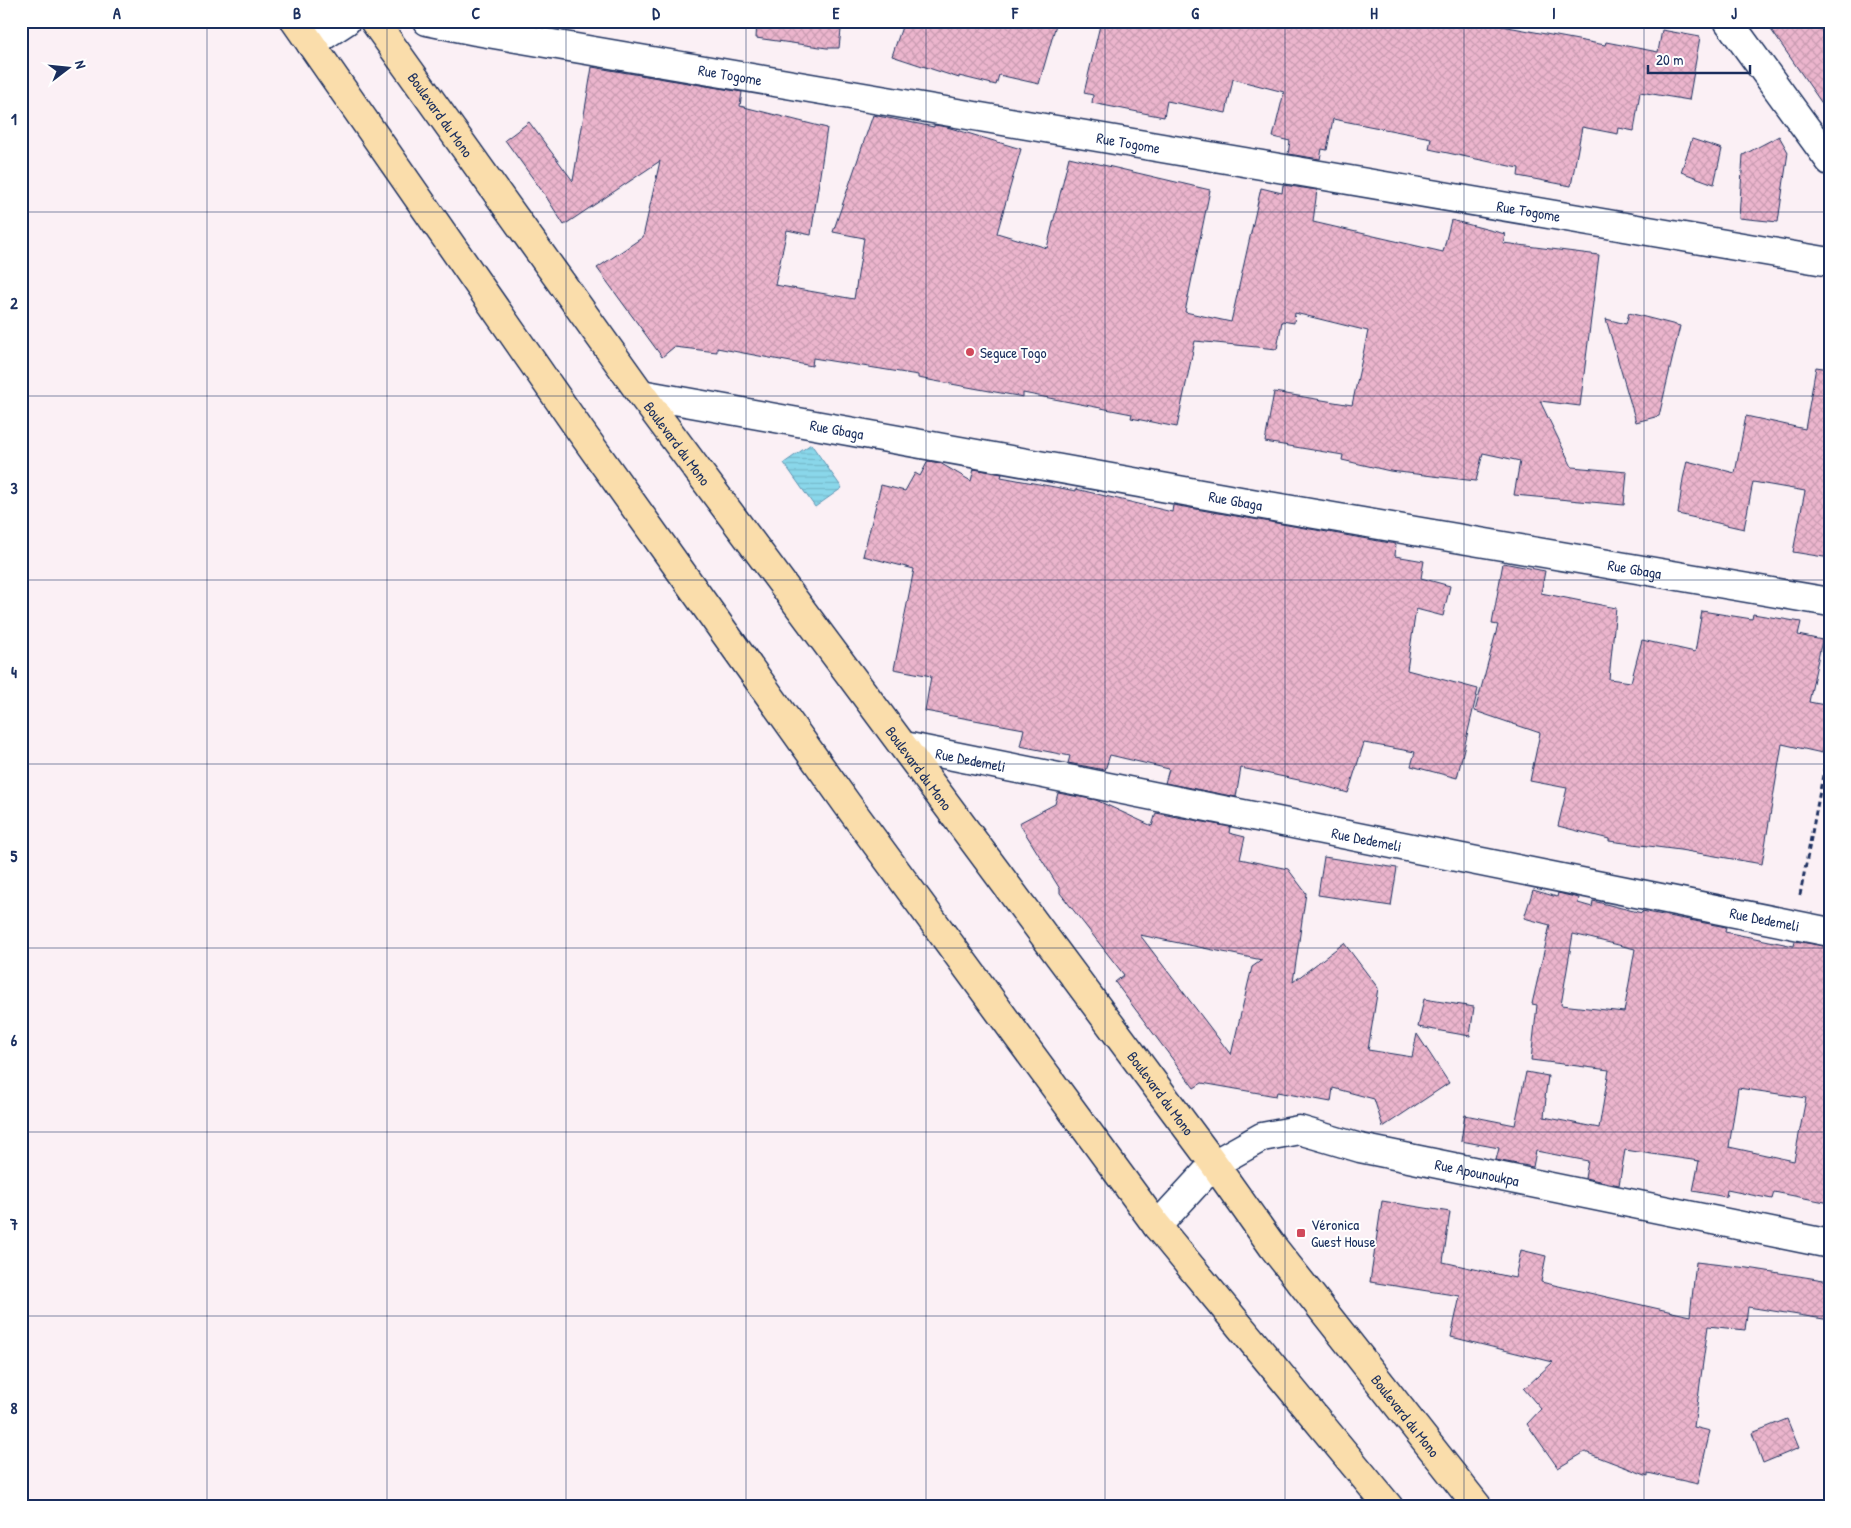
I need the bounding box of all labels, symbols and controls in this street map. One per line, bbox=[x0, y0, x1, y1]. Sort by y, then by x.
text: A bbox=[113, 2, 121, 24]
text: B bbox=[293, 2, 301, 24]
text: C bbox=[472, 2, 481, 24]
text: D bbox=[652, 2, 660, 24]
text: E bbox=[832, 2, 840, 24]
text: F bbox=[1011, 2, 1019, 24]
text: G bbox=[1191, 2, 1199, 24]
text: H bbox=[1370, 2, 1378, 24]
text: I bbox=[1552, 2, 1556, 24]
text: J bbox=[1731, 2, 1737, 24]
north arrow bbox=[42, 42, 92, 92]
scale bar bbox=[1648, 42, 1751, 74]
text: 20 m bbox=[1656, 49, 1683, 70]
text: N bbox=[71, 58, 91, 71]
street label: Rue Togome bbox=[697, 59, 764, 90]
street label: Boulevard du Mono bbox=[403, 68, 479, 161]
text: 1 bbox=[11, 108, 17, 130]
street label: Rue Togome bbox=[1095, 127, 1162, 158]
street label: Rue Togome bbox=[1495, 195, 1562, 226]
text: 2 bbox=[10, 292, 18, 314]
place label: Seguce Togo bbox=[980, 342, 1047, 363]
marker: Seguce Togo bbox=[964, 346, 976, 358]
street label: Boulevard du Mono bbox=[639, 397, 716, 489]
street label: Rue Gbaga bbox=[808, 414, 865, 444]
text: 3 bbox=[10, 477, 18, 499]
street label: Rue Gbaga bbox=[1207, 485, 1264, 515]
street label: Rue Gbaga bbox=[1606, 554, 1663, 584]
text: 4 bbox=[11, 661, 17, 683]
street label: Boulevard du Mono bbox=[881, 722, 958, 814]
street label: Rue Dedemeli bbox=[934, 742, 1007, 777]
street label: Rue Dedemeli bbox=[1330, 822, 1404, 856]
text: 5 bbox=[11, 845, 18, 867]
street label: Rue Dedemeli bbox=[1728, 902, 1802, 936]
text: 6 bbox=[11, 1029, 18, 1051]
street label: Boulevard du Mono bbox=[1123, 1047, 1199, 1139]
street label: Rue Apounoukpa bbox=[1433, 1153, 1521, 1191]
text: 7 bbox=[9, 1213, 18, 1235]
place label: Véronica Guest House bbox=[1311, 1214, 1375, 1252]
marker: Véronica Guest House bbox=[1295, 1227, 1307, 1239]
street label: Boulevard du Mono bbox=[1367, 1370, 1445, 1461]
text: 8 bbox=[11, 1397, 18, 1419]

